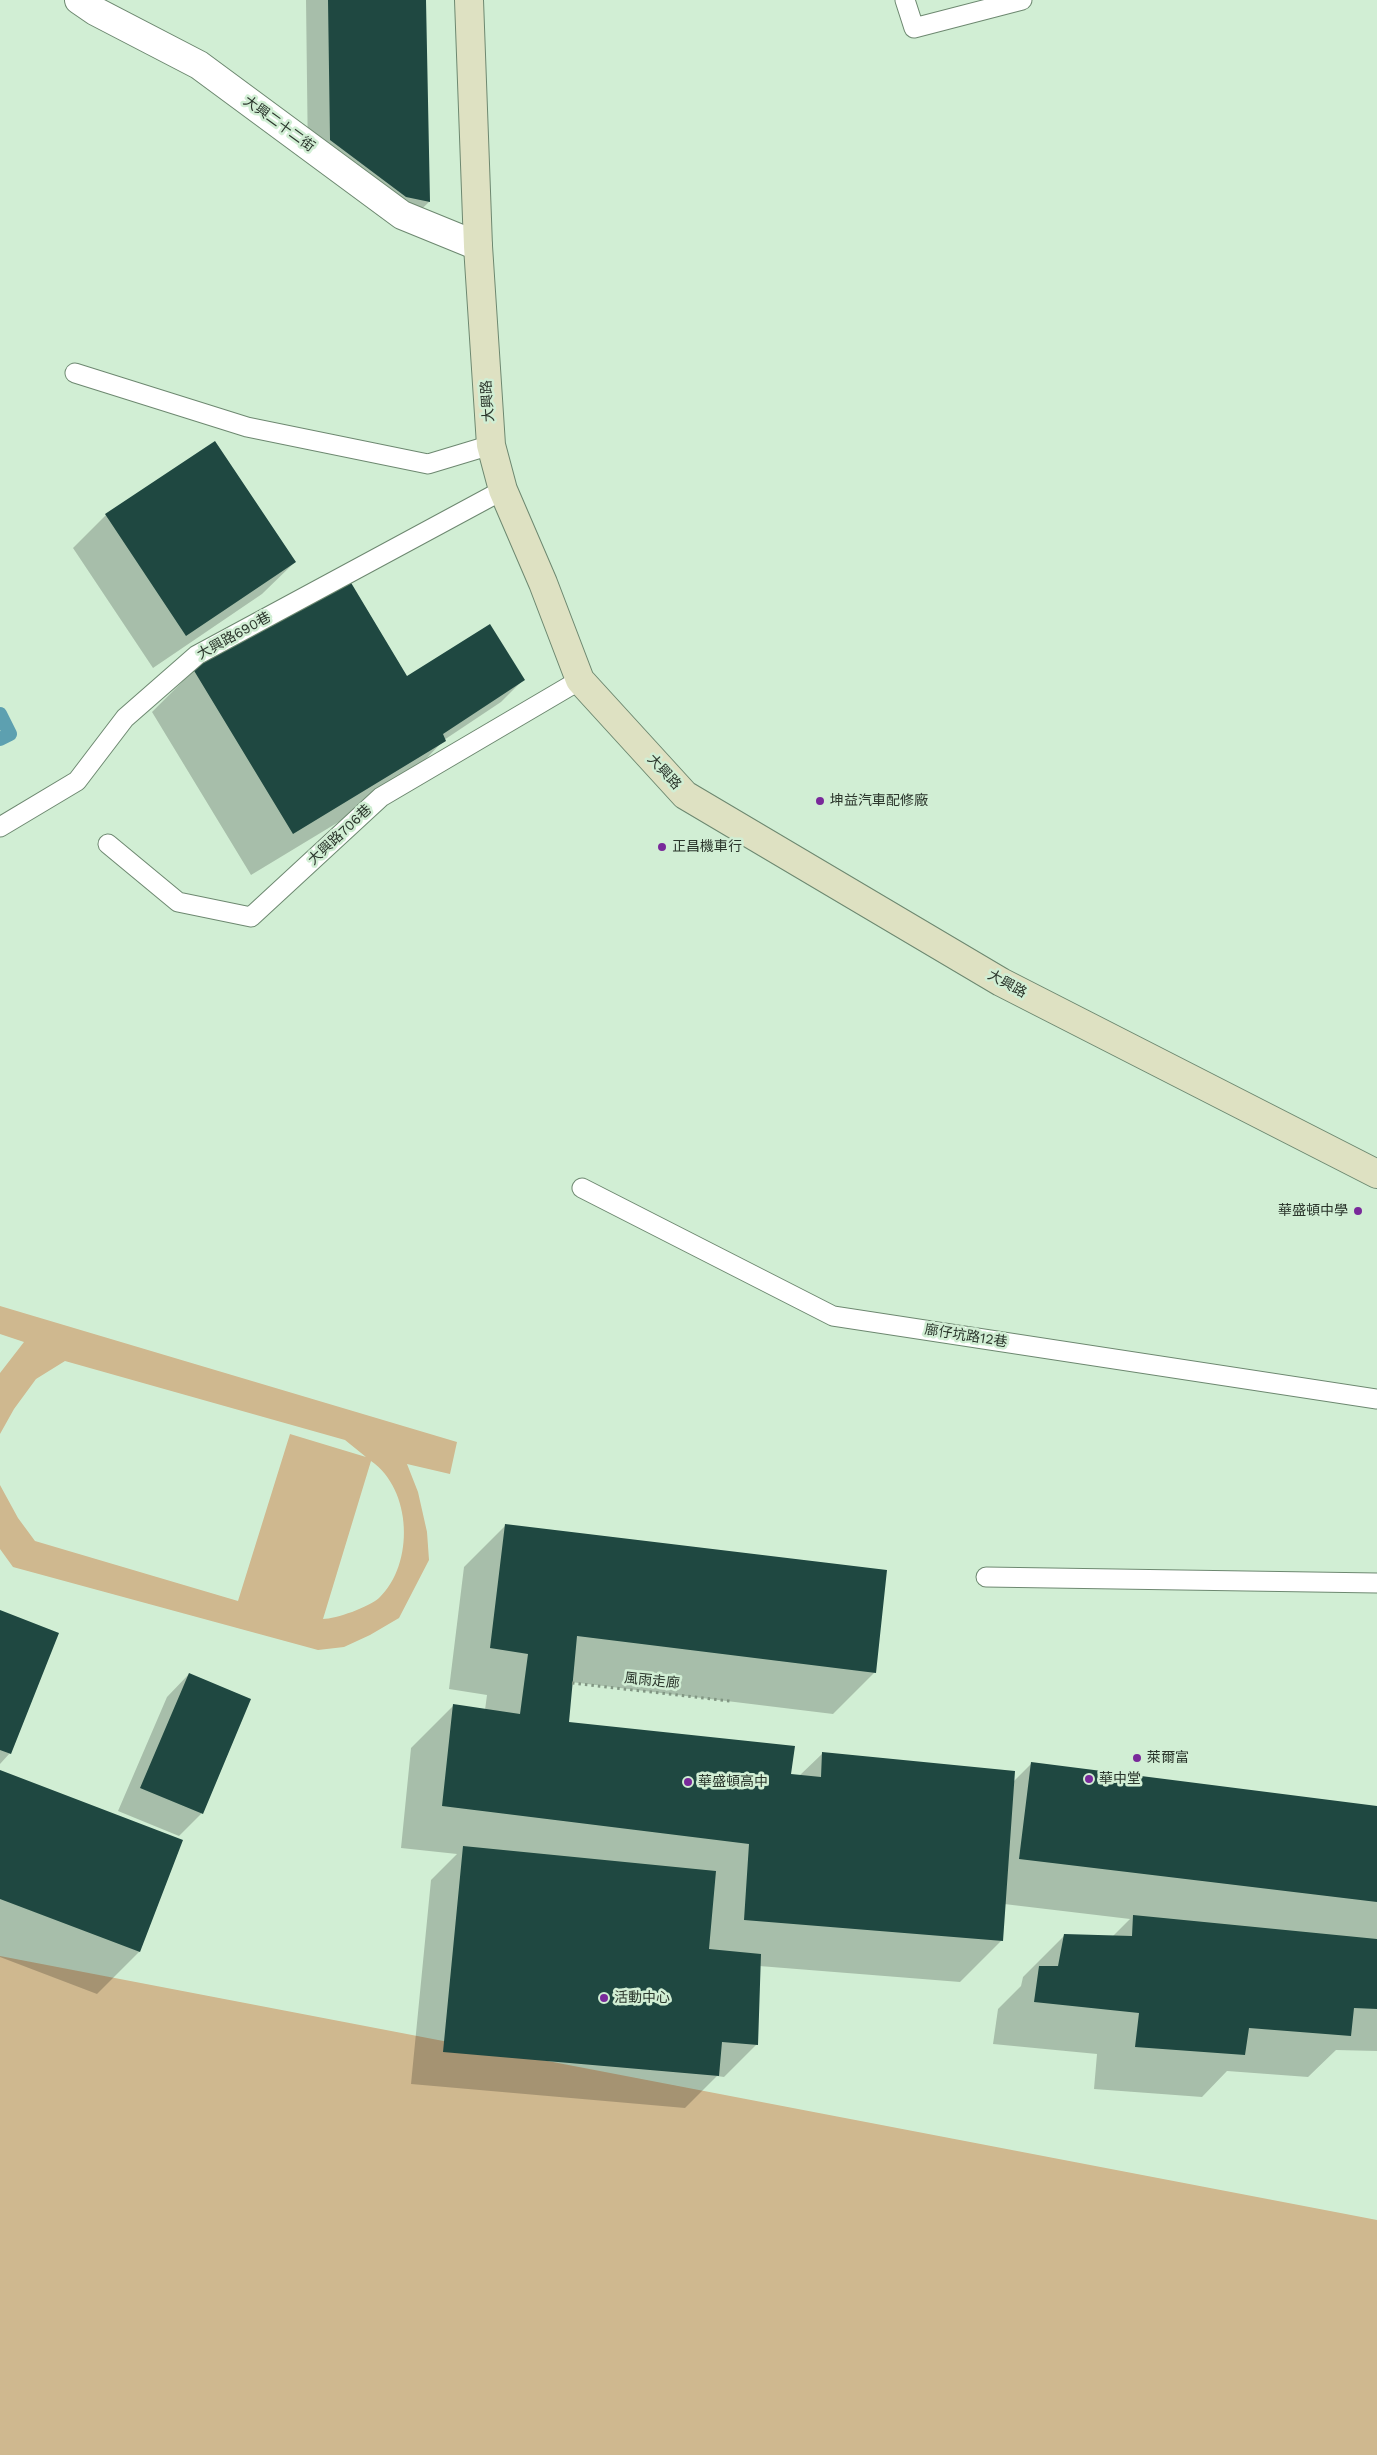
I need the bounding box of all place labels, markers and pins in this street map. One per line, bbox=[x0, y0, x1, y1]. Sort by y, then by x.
place label: 坤益汽車配修廠 bbox=[830, 793, 928, 809]
marker: 坤益汽車配修廠 bbox=[814, 795, 826, 807]
place label: 正昌機車行 bbox=[672, 839, 742, 855]
marker: 正昌機車行 bbox=[656, 841, 668, 853]
place label: 華盛頓中學 bbox=[1278, 1203, 1348, 1219]
marker: 華盛頓中學 bbox=[1352, 1205, 1364, 1217]
place label: 萊爾富 bbox=[1147, 1750, 1189, 1766]
marker: 萊爾富 bbox=[1131, 1752, 1143, 1764]
place label: 華中堂 bbox=[1099, 1771, 1141, 1787]
marker: 華中堂 bbox=[1083, 1773, 1095, 1785]
place label: 華盛頓高中 bbox=[698, 1774, 768, 1790]
marker: 華盛頓高中 bbox=[682, 1776, 694, 1788]
place label: 活動中心 bbox=[614, 1990, 670, 2006]
marker: 活動中心 bbox=[598, 1992, 610, 2004]

